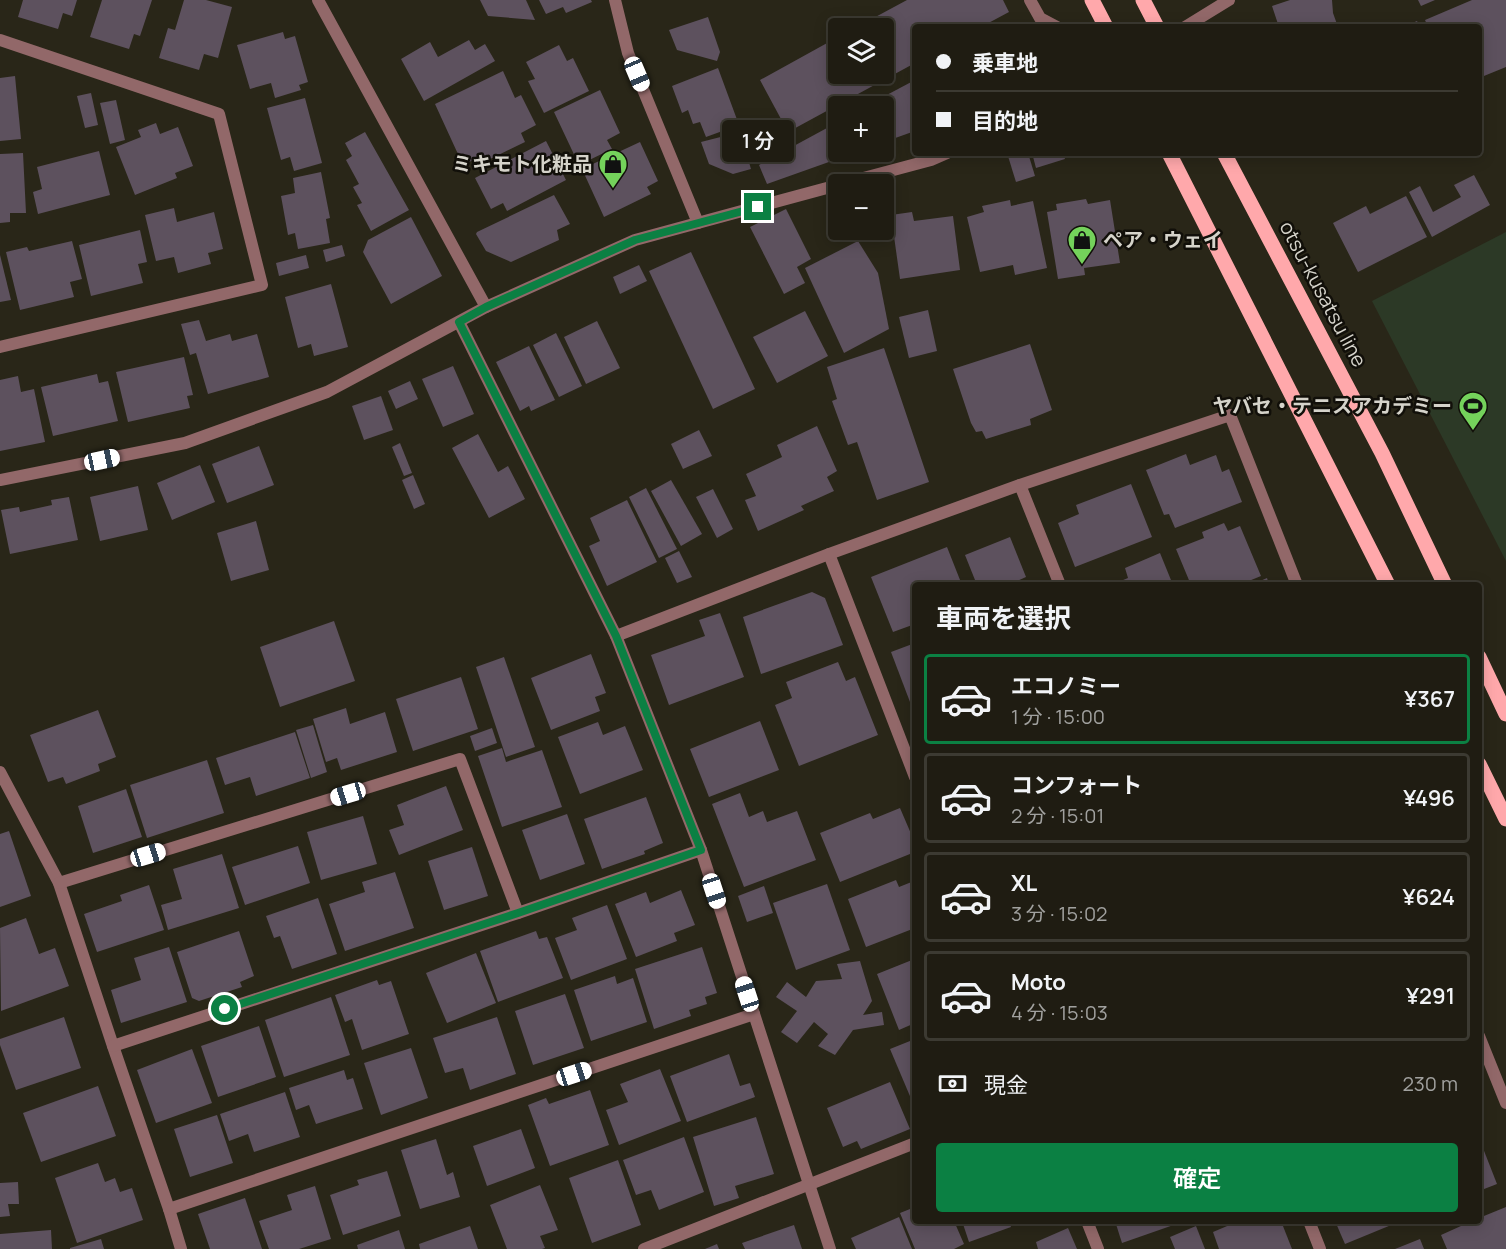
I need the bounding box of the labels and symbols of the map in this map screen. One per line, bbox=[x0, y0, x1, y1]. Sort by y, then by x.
car bbox=[622, 54, 652, 94]
callout: 1 分 bbox=[722, 120, 794, 162]
shop icon: ミキモト化粧品 bbox=[597, 148, 629, 190]
place label: ミキモト化粧品 bbox=[452, 150, 592, 177]
route end bbox=[744, 193, 771, 220]
street label: otsu-kusatsu line bbox=[1274, 216, 1373, 371]
shop icon: ペア・ウェイ bbox=[1066, 224, 1098, 266]
place label: ペア・ウェイ bbox=[1103, 226, 1223, 253]
sports icon: ヤバセ・テニスアカデミー bbox=[1457, 390, 1489, 432]
place label: ヤバセ・テニスアカデミー bbox=[1212, 392, 1452, 419]
car bbox=[83, 447, 121, 473]
car bbox=[328, 780, 368, 808]
car bbox=[128, 841, 168, 869]
car bbox=[700, 871, 728, 911]
car bbox=[733, 974, 761, 1014]
route start bbox=[211, 995, 238, 1022]
car bbox=[554, 1060, 594, 1088]

